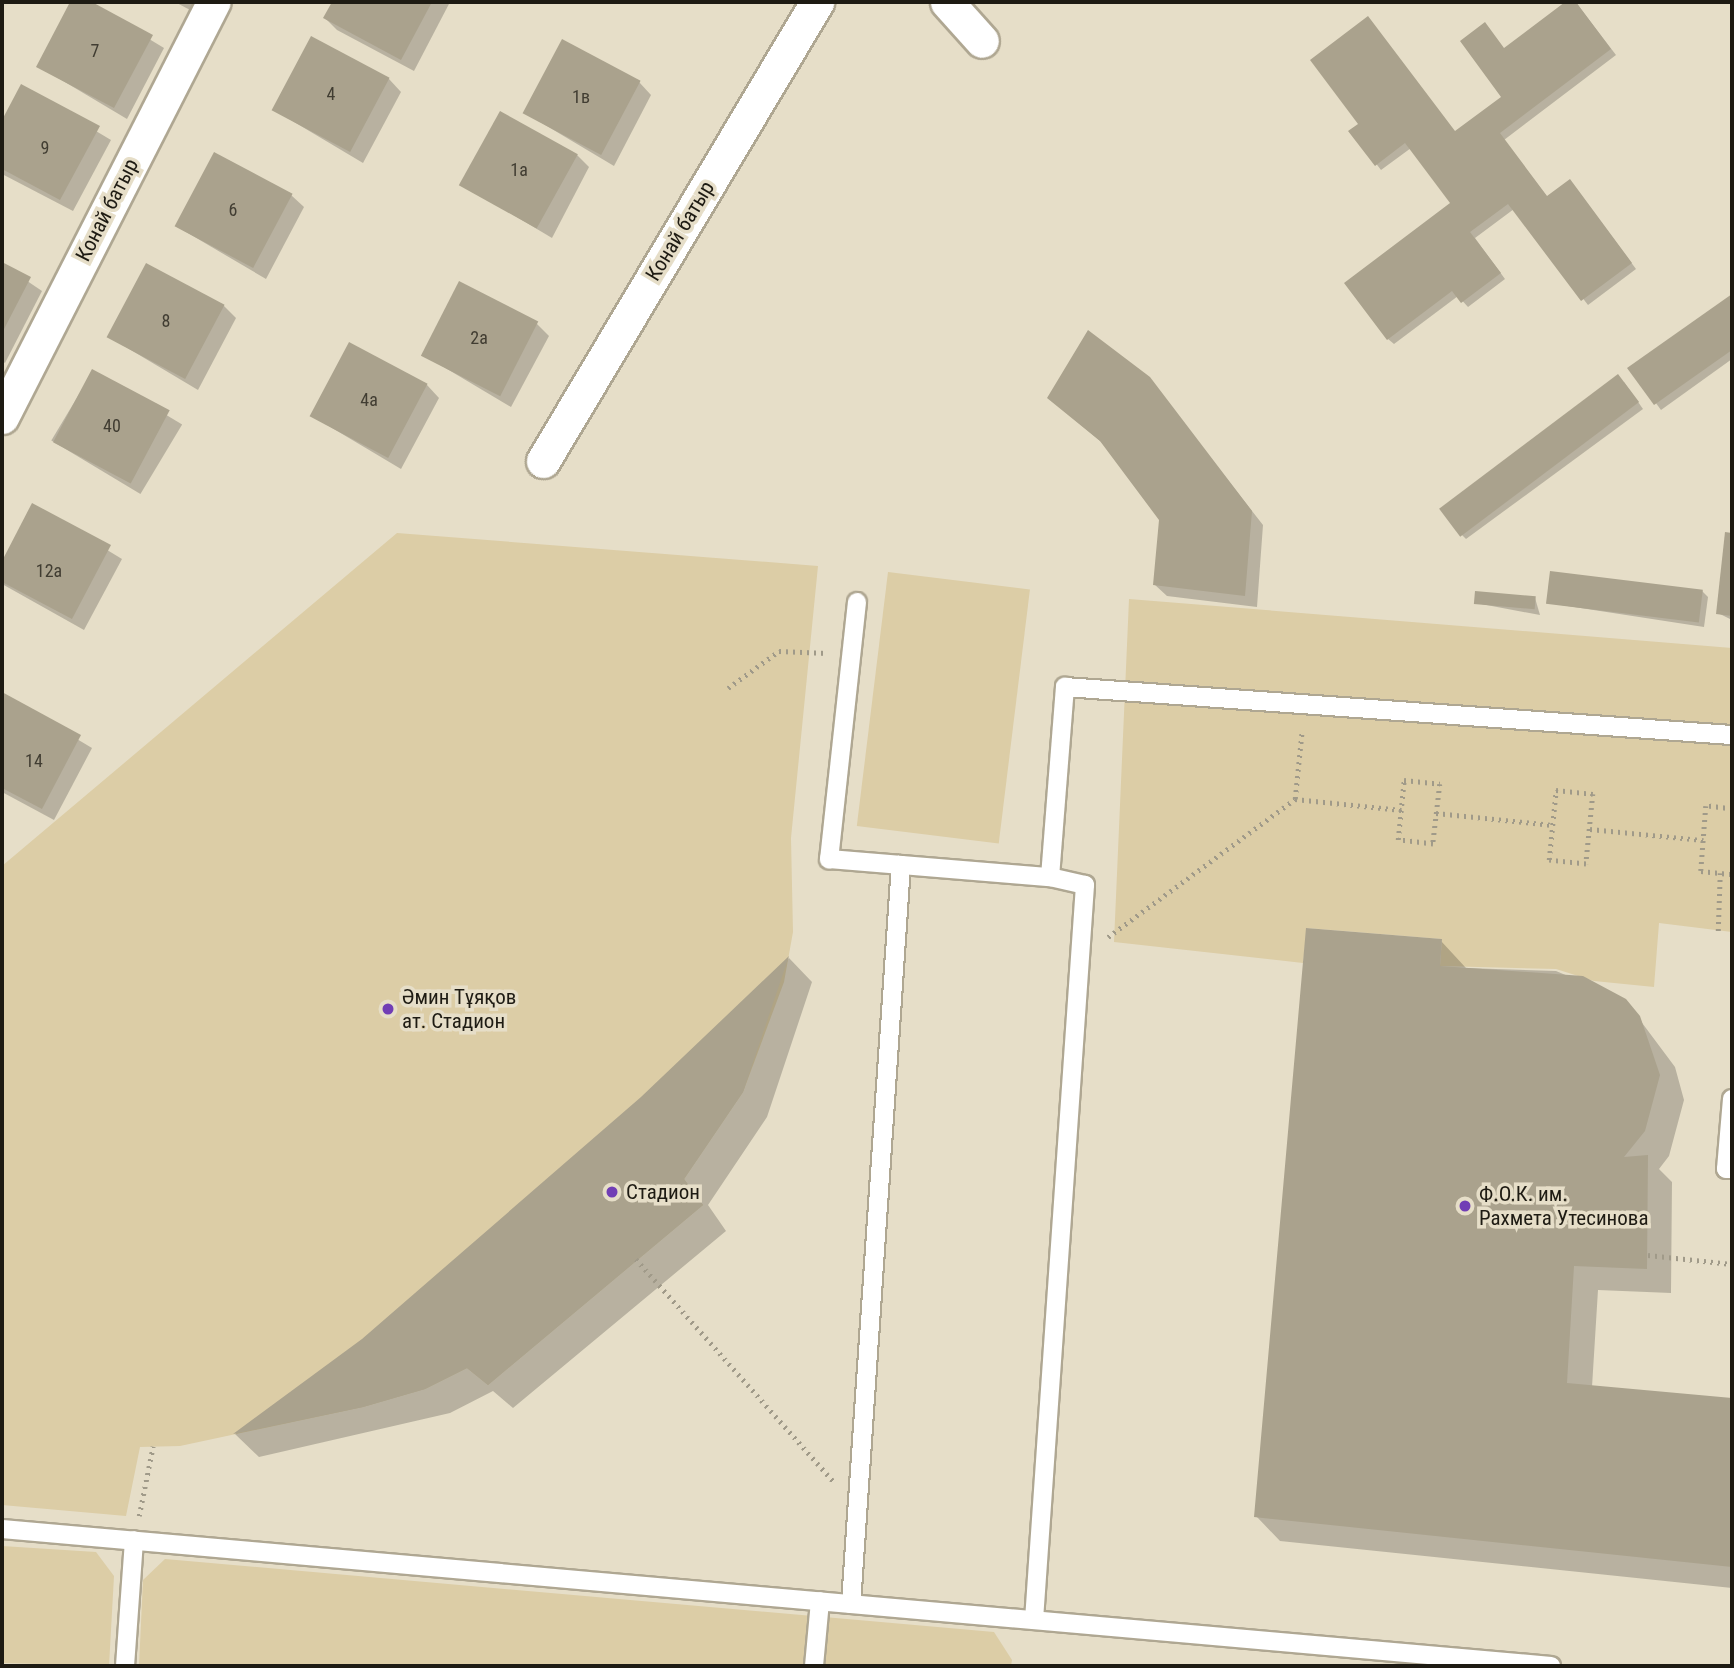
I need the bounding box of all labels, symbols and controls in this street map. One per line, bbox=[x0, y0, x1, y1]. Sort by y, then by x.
house number: 7 bbox=[91, 40, 99, 62]
house number: 4 bbox=[327, 83, 335, 105]
house number: 1в bbox=[572, 86, 590, 108]
house number: 9 bbox=[41, 137, 49, 159]
street label: Конай батыр bbox=[70, 154, 144, 266]
house number: 1а bbox=[510, 159, 528, 181]
street label: Конай батыр bbox=[640, 177, 720, 285]
house number: 6 bbox=[229, 199, 237, 221]
house number: 8 bbox=[162, 310, 170, 332]
house number: 2а bbox=[470, 327, 488, 349]
house number: 4а bbox=[360, 389, 378, 411]
house number: 40 bbox=[103, 415, 121, 437]
house number: 12а bbox=[36, 560, 62, 582]
house number: 14 bbox=[25, 750, 43, 772]
place label: Әмин Тұяқов ат. Стадион bbox=[402, 984, 517, 1034]
marker: Әмин Тұяқов ат. Стадион bbox=[380, 1001, 396, 1017]
place label: Стадион bbox=[626, 1179, 700, 1205]
place label: Ф.О.К. им. Рахмета Утесинова bbox=[1479, 1181, 1648, 1231]
marker: Стадион bbox=[604, 1184, 620, 1200]
marker: Ф.О.К. им. Рахмета Утесинова bbox=[1457, 1198, 1473, 1214]

